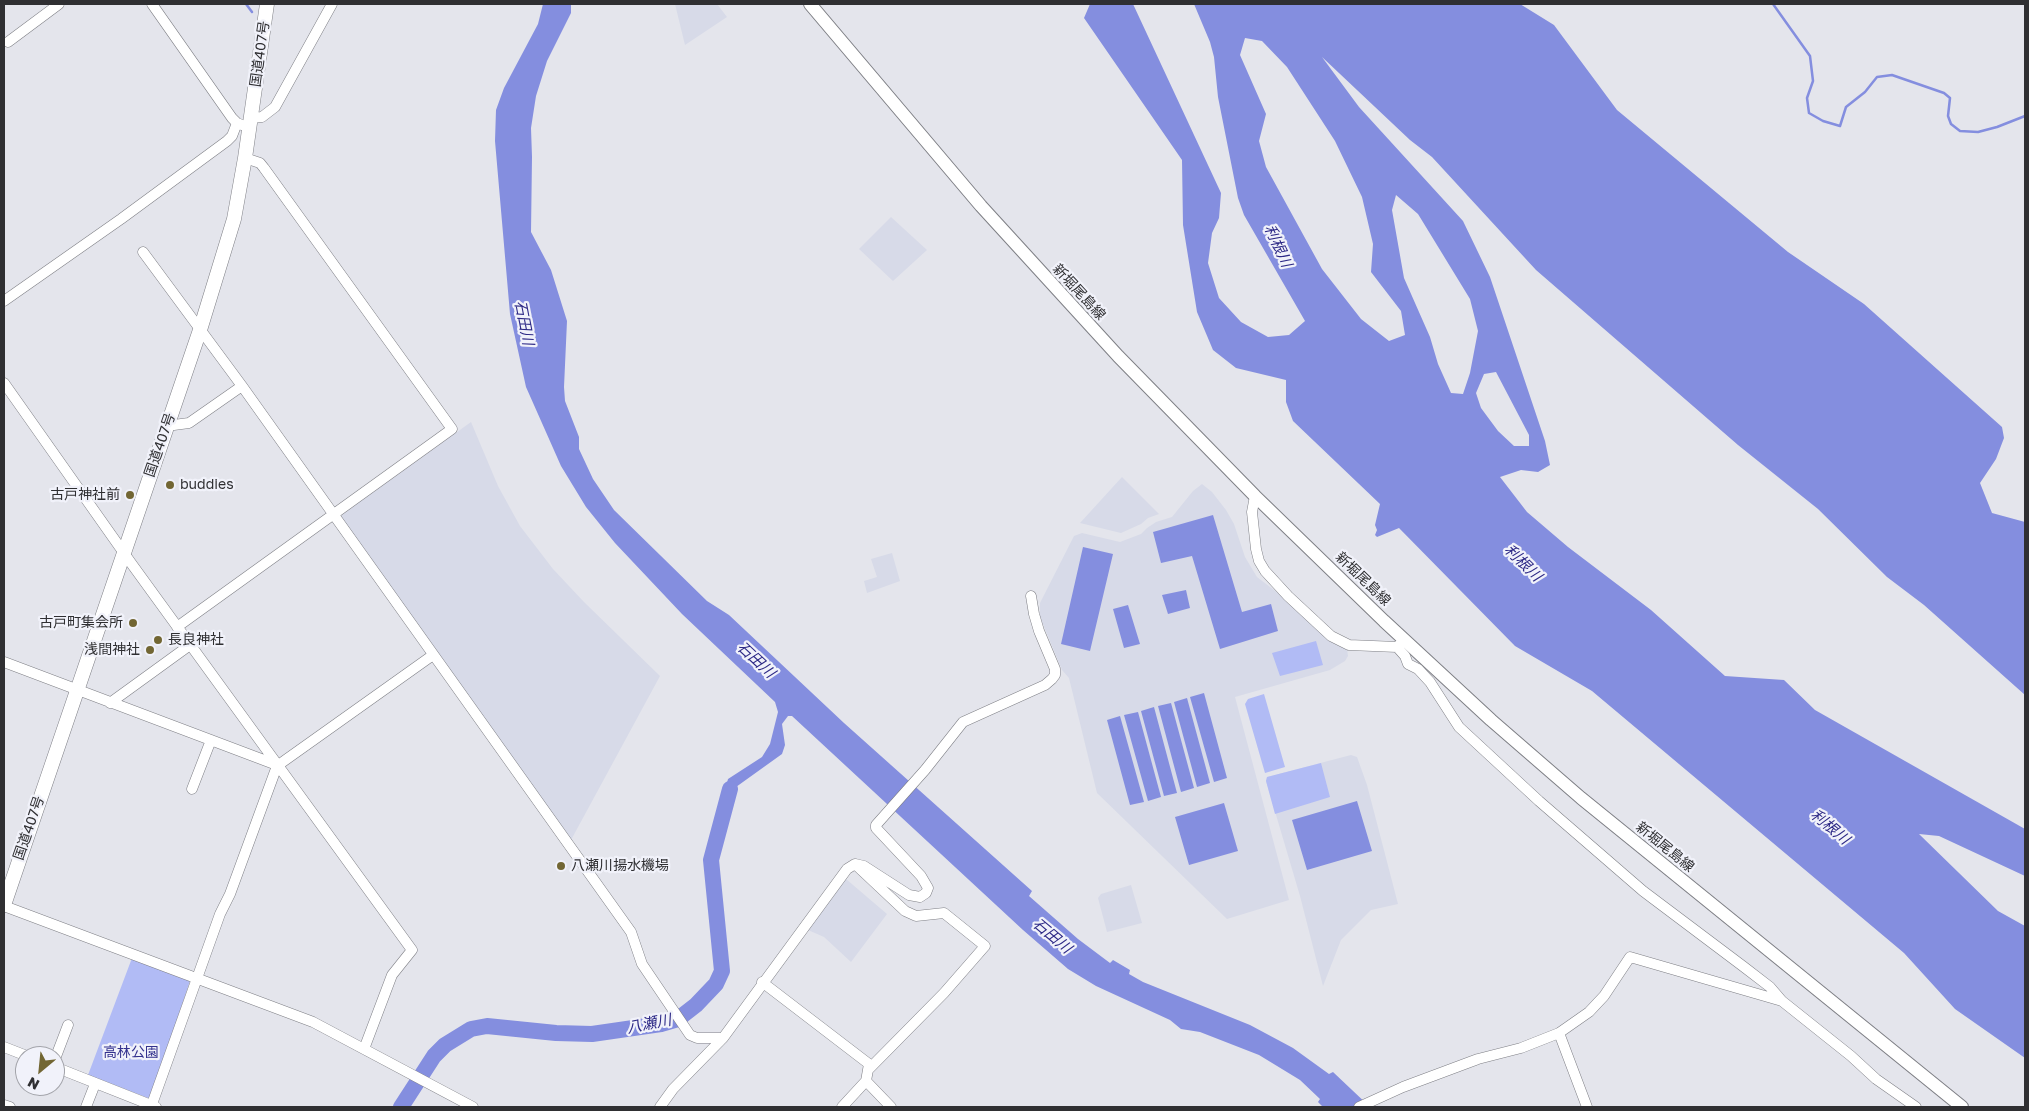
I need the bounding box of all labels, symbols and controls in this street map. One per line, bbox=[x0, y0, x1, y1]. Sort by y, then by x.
street label: 国道407号 bbox=[247, 20, 273, 88]
water label: 利根川 bbox=[1260, 222, 1296, 270]
street label: 新堀尾島線 bbox=[1049, 261, 1109, 323]
water label: 石田川 bbox=[511, 299, 537, 347]
street label: 国道407号 bbox=[141, 411, 179, 479]
place label: buddies bbox=[180, 477, 234, 493]
marker: buddies bbox=[164, 479, 176, 491]
place label: 古戸神社前 bbox=[50, 487, 120, 503]
marker: 古戸神社前 bbox=[124, 489, 136, 501]
water label: 利根川 bbox=[1501, 541, 1545, 585]
street label: 新堀尾島線 bbox=[1332, 549, 1394, 609]
place label: 古戸町集会所 bbox=[39, 615, 123, 631]
marker: 古戸町集会所 bbox=[127, 617, 139, 629]
place label: 長良神社 bbox=[168, 632, 224, 648]
marker: 長良神社 bbox=[152, 634, 164, 646]
water label: 石田川 bbox=[733, 638, 779, 682]
place label: 浅間神社 bbox=[84, 642, 140, 658]
marker: 浅間神社 bbox=[144, 644, 156, 656]
street label: 国道407号 bbox=[10, 794, 48, 862]
water label: 利根川 bbox=[1807, 806, 1853, 848]
street label: 新堀尾島線 bbox=[1633, 818, 1697, 876]
place label: 八瀬川揚水機場 bbox=[571, 858, 669, 874]
marker: 八瀬川揚水機場 bbox=[555, 860, 567, 872]
water label: 石田川 bbox=[1029, 915, 1075, 957]
water label: 八瀬川 bbox=[625, 1011, 673, 1037]
park label: 高林公園 bbox=[103, 1045, 159, 1061]
north arrow bbox=[15, 1046, 65, 1096]
text: N bbox=[25, 1074, 42, 1094]

